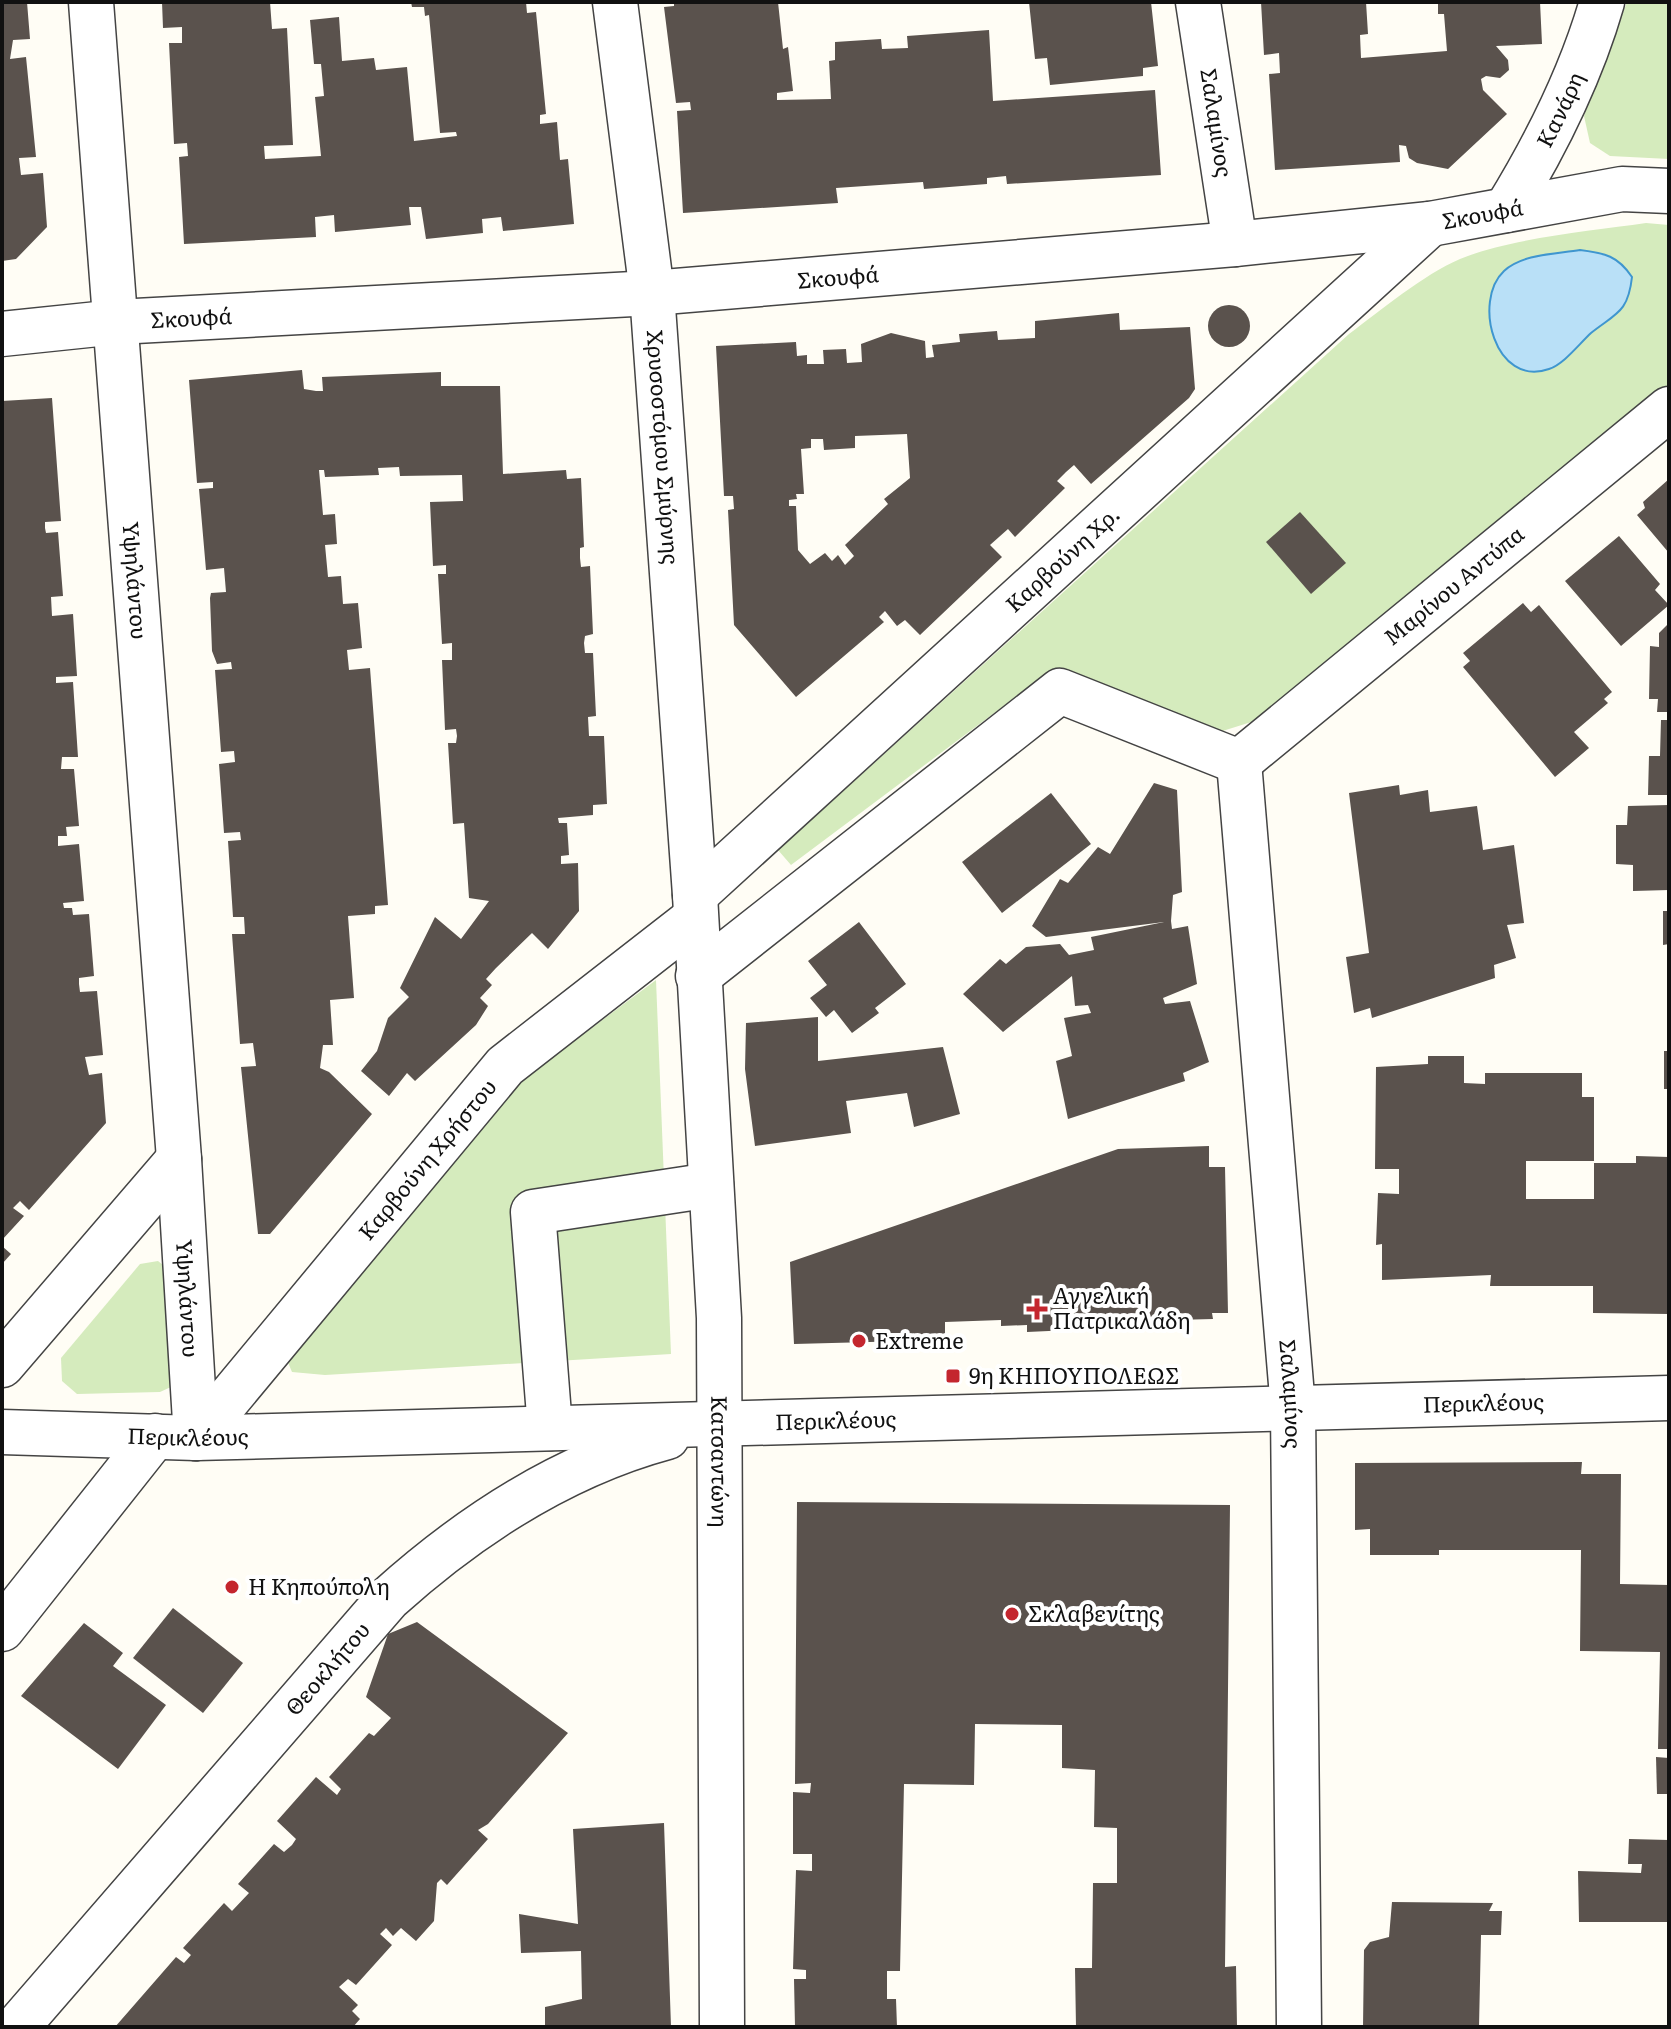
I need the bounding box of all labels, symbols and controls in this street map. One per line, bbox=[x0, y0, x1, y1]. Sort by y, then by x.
street label: Σαλαμίνος bbox=[1193, 66, 1243, 179]
street label: Κανάρη bbox=[1527, 66, 1591, 153]
street label: Σκουφά bbox=[1439, 189, 1526, 237]
street label: Σκουφά bbox=[796, 256, 880, 296]
street label: Σκουφά bbox=[149, 298, 233, 335]
street label: Χρυσοστόμου Σμύρνης bbox=[640, 329, 689, 565]
street label: Καρβούνη Χρ. bbox=[997, 497, 1126, 619]
street label: Μαρίνου Αντύπα bbox=[1375, 516, 1531, 652]
street label: Υψηλάντου bbox=[116, 520, 157, 640]
street label: Καρβούνη Χρήστου bbox=[349, 1071, 503, 1246]
street label: Υψηλάντου bbox=[169, 1238, 209, 1358]
place label: Αγγελική Πατρικαλάδη bbox=[1053, 1278, 1190, 1336]
marker: Αγγελική Πατρικαλάδη bbox=[1028, 1300, 1046, 1318]
place label: Extreme bbox=[875, 1323, 964, 1356]
marker: Extreme bbox=[850, 1332, 868, 1350]
street label: Σαλαμίνος bbox=[1272, 1338, 1311, 1449]
place label: 9η ΚΗΠΟΥΠΟΛΕΩΣ bbox=[969, 1358, 1180, 1391]
marker: 9η ΚΗΠΟΥΠΟΛΕΩΣ bbox=[944, 1367, 962, 1385]
street label: Περικλέους bbox=[1422, 1383, 1545, 1420]
street label: Κατσαντώνη bbox=[704, 1395, 738, 1527]
street label: Περικλέους bbox=[775, 1401, 897, 1437]
street label: Περικλέους bbox=[127, 1418, 249, 1453]
place label: Η Κηπούπολη bbox=[248, 1569, 390, 1602]
marker: Η Κηπούπολη bbox=[223, 1578, 241, 1596]
place label: Σκλαβενίτης bbox=[1028, 1596, 1160, 1629]
marker: Σκλαβενίτης bbox=[1003, 1605, 1021, 1623]
street label: Θεοκλήτου bbox=[276, 1614, 377, 1722]

